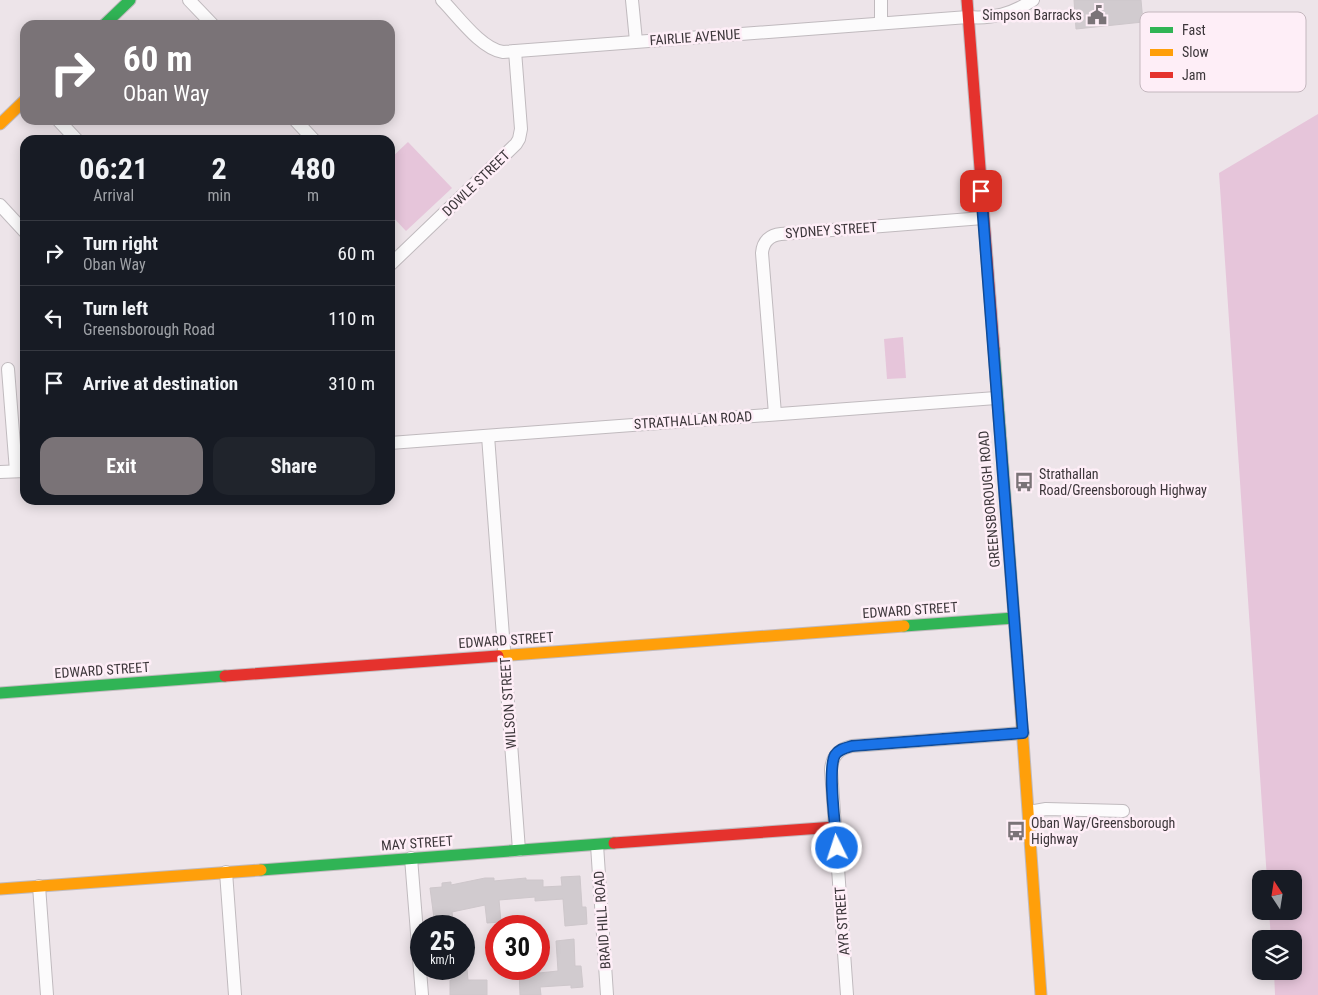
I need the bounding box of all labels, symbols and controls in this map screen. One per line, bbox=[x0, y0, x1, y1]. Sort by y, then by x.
public building icon: Simpson Barracks bbox=[1086, 4, 1108, 26]
place label: Simpson Barracks bbox=[982, 7, 1082, 23]
legend bbox=[1140, 12, 1306, 92]
text: Fast bbox=[1182, 22, 1206, 38]
street label: FAIRLIE AVENUE bbox=[649, 26, 741, 48]
text: 60 m bbox=[123, 39, 192, 80]
icon: right bbox=[40, 40, 105, 105]
text: Slow bbox=[1182, 44, 1209, 60]
text: Jam bbox=[1182, 67, 1206, 83]
text: Oban Way bbox=[123, 81, 209, 106]
street label: DOWLE STREET bbox=[439, 147, 513, 219]
text: 06:21 bbox=[79, 151, 148, 186]
text: 2 bbox=[212, 151, 227, 186]
text: 480 bbox=[290, 151, 336, 186]
pin bbox=[960, 170, 1002, 212]
icon: arrive bbox=[967, 177, 995, 205]
text: Arrival bbox=[93, 186, 134, 205]
text: min bbox=[207, 186, 231, 205]
text: m bbox=[307, 186, 319, 205]
street label: SYDNEY STREET bbox=[784, 219, 878, 241]
text: Turn right bbox=[83, 232, 158, 255]
icon: right bbox=[40, 239, 68, 267]
text: 60 m bbox=[338, 242, 375, 265]
text: Oban Way bbox=[83, 255, 146, 274]
text: Turn left bbox=[83, 297, 148, 320]
icon: left bbox=[40, 304, 68, 332]
text: 110 m bbox=[328, 307, 375, 330]
text: Greensborough Road bbox=[83, 320, 215, 339]
icon: arrive bbox=[40, 369, 68, 397]
text: Arrive at destination bbox=[83, 372, 238, 395]
text: 310 m bbox=[328, 372, 375, 395]
street label: STRATHALLAN ROAD bbox=[633, 408, 753, 432]
street label: GREENSBOROUGH ROAD bbox=[975, 430, 1003, 568]
button: Exit bbox=[40, 437, 203, 495]
button: Share bbox=[213, 437, 375, 495]
place label: Strathallan Road/Greensborough Highway bbox=[1039, 466, 1207, 498]
bus stop icon: Strathallan Road/Greensborough Highway bbox=[1013, 471, 1035, 493]
street label: EDWARD STREET bbox=[862, 599, 958, 621]
street label: EDWARD STREET bbox=[458, 629, 554, 651]
street label: WILSON STREET bbox=[497, 657, 519, 749]
street label: EDWARD STREET bbox=[54, 659, 150, 681]
place label: Oban Way/Greensborough Highway bbox=[1031, 815, 1175, 847]
bus stop icon: Oban Way/Greensborough Highway bbox=[1005, 820, 1027, 842]
position arrow bbox=[810, 821, 862, 873]
street label: MAY STREET bbox=[381, 833, 453, 853]
street label: BRAID HILL ROAD bbox=[591, 870, 613, 970]
north arrow bbox=[1252, 870, 1302, 920]
map controls bbox=[1252, 870, 1302, 980]
street label: AYR STREET bbox=[832, 886, 852, 956]
speed limit sign: 30 bbox=[485, 915, 550, 980]
text: 25 bbox=[430, 927, 455, 956]
button: layers bbox=[1252, 930, 1302, 980]
text: km/h bbox=[430, 953, 455, 967]

